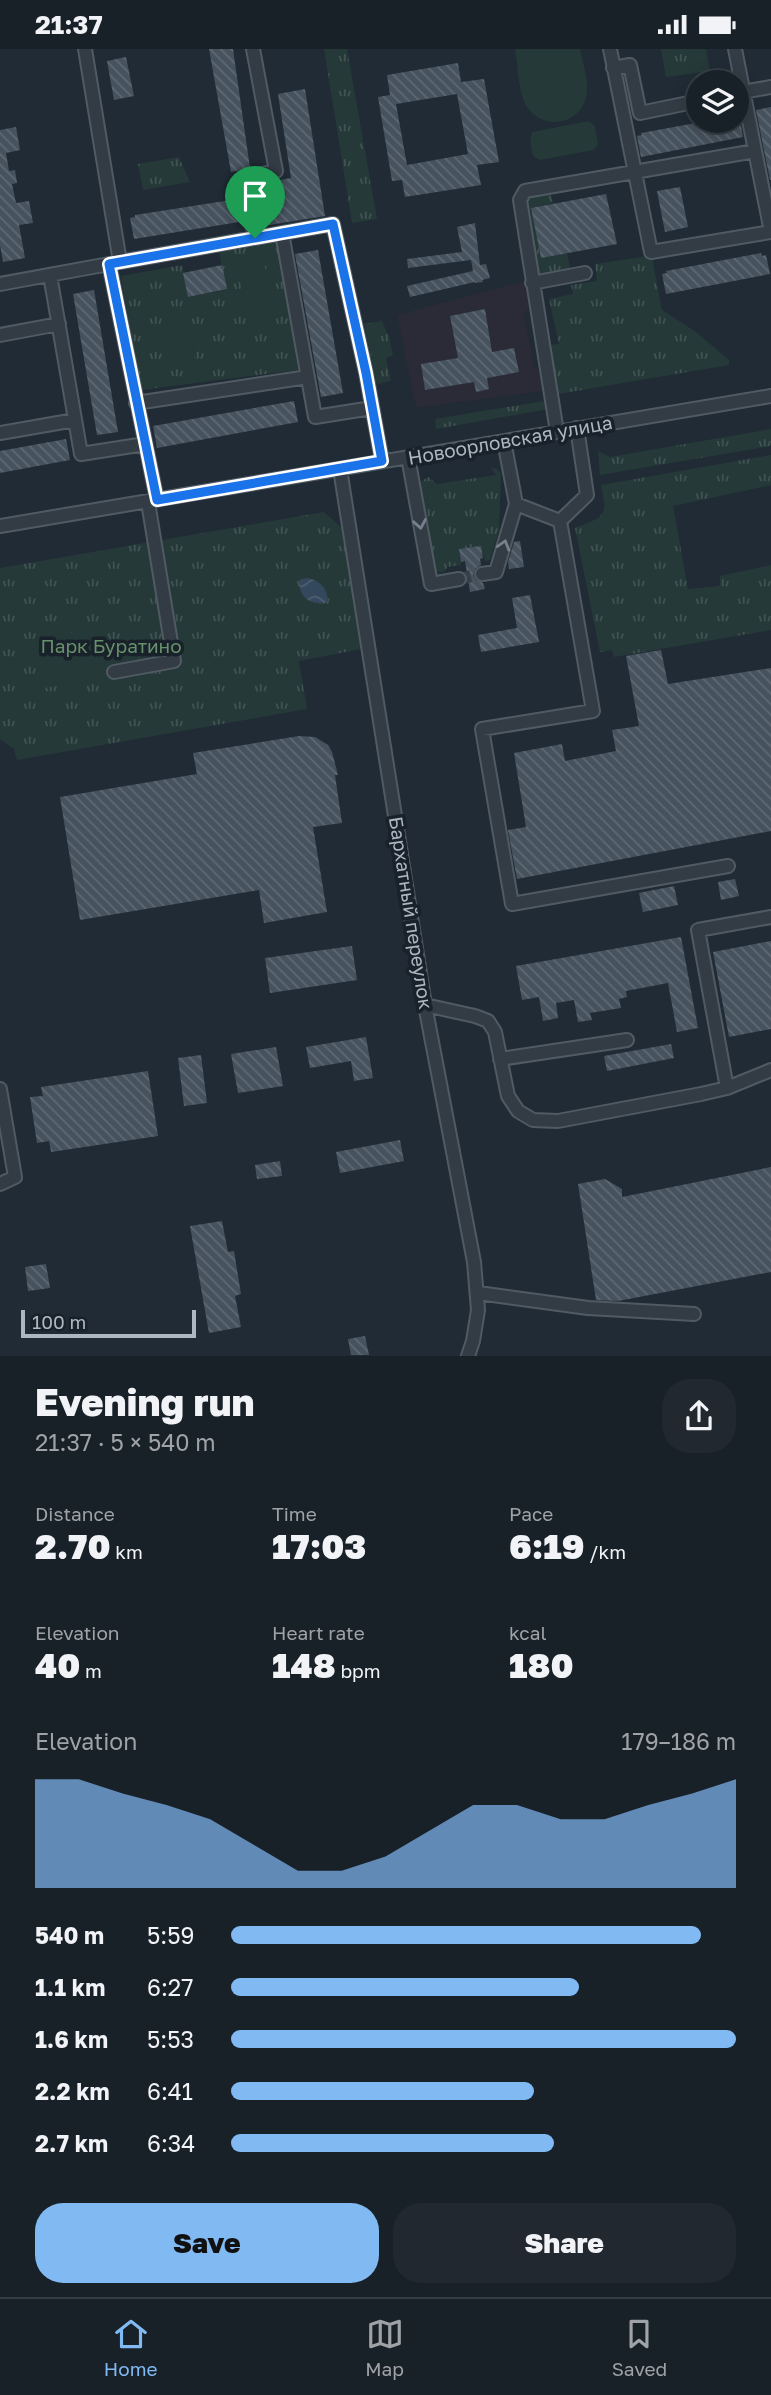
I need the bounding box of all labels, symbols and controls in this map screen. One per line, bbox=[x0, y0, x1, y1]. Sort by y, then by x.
text: 21:37 bbox=[35, 9, 103, 40]
map controls bbox=[686, 70, 749, 133]
button: layers bbox=[686, 70, 749, 133]
pin bbox=[225, 166, 285, 238]
icon: arrive bbox=[236, 177, 274, 215]
street label: Новоорловская улица bbox=[406, 410, 614, 469]
one-way arrow bbox=[412, 518, 427, 530]
one-way arrow bbox=[496, 539, 510, 552]
park label: Парк Буратино bbox=[40, 634, 182, 657]
street label: Бархатный переулок bbox=[385, 815, 438, 1011]
scale bar bbox=[21, 1307, 196, 1338]
text: 100 m bbox=[32, 1310, 86, 1333]
text: Evening run bbox=[35, 1379, 254, 1424]
button: share bbox=[662, 1379, 736, 1453]
text: 21:37 · 5 × 540 m bbox=[35, 1428, 216, 1456]
text: Distance bbox=[35, 1502, 115, 1525]
text: Time bbox=[272, 1502, 317, 1525]
text: Pace bbox=[509, 1502, 553, 1525]
text: 2.70 bbox=[35, 1525, 111, 1567]
text: 17:03 bbox=[272, 1525, 366, 1567]
text: 6:19 bbox=[509, 1525, 585, 1567]
text: km bbox=[111, 1540, 143, 1563]
text: /km bbox=[585, 1540, 626, 1563]
text: Elevation bbox=[35, 1621, 120, 1644]
text: Heart rate bbox=[272, 1621, 365, 1644]
text: kcal bbox=[509, 1621, 547, 1644]
text: 40 bbox=[35, 1644, 80, 1686]
text: 148 bbox=[272, 1644, 336, 1686]
text: 180 bbox=[509, 1644, 574, 1686]
text: m bbox=[80, 1659, 102, 1682]
text: bpm bbox=[336, 1659, 381, 1682]
text: Elevation bbox=[35, 1727, 137, 1755]
text: 179–186 m bbox=[621, 1727, 736, 1755]
text: 540 m bbox=[35, 1921, 104, 1949]
text: 5:59 bbox=[147, 1921, 195, 1949]
text: 1.1 km bbox=[35, 1973, 105, 2001]
text: 6:27 bbox=[147, 1973, 193, 2001]
text: 1.6 km bbox=[35, 2025, 108, 2053]
text: 5:53 bbox=[147, 2025, 194, 2053]
text: 2.2 km bbox=[35, 2077, 110, 2105]
text: 6:41 bbox=[147, 2077, 193, 2105]
text: 2.7 km bbox=[35, 2129, 108, 2157]
text: 6:34 bbox=[147, 2129, 195, 2157]
button: Save bbox=[35, 2203, 379, 2283]
button: Share bbox=[393, 2203, 736, 2283]
tab: Home bbox=[104, 2315, 158, 2380]
tab: Map bbox=[365, 2315, 404, 2380]
tab: Saved bbox=[612, 2315, 667, 2380]

